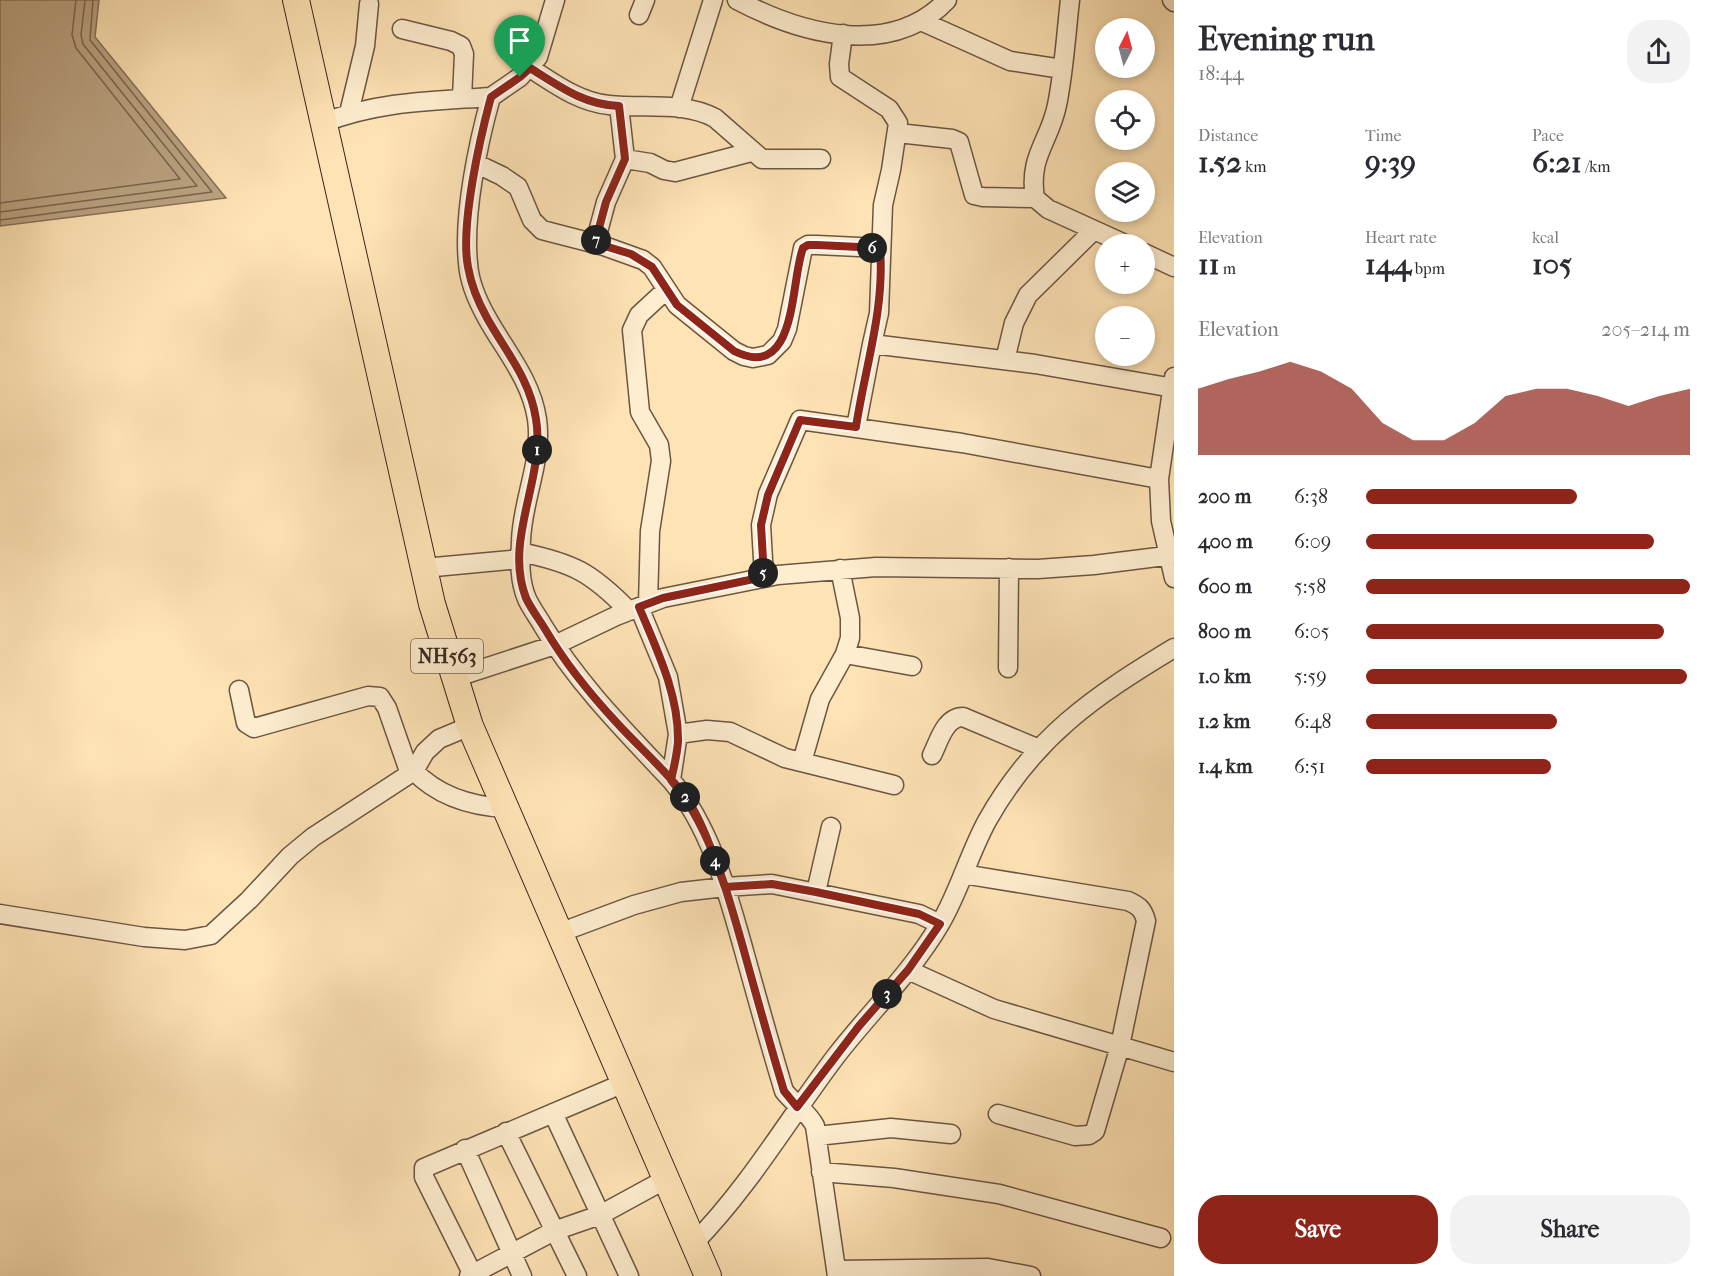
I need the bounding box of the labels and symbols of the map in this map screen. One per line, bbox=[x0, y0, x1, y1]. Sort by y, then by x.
pin bbox=[494, 15, 545, 77]
north arrow bbox=[1095, 18, 1155, 78]
pin: 7 bbox=[581, 225, 611, 255]
pin: 6 bbox=[857, 233, 887, 263]
pin: 1 bbox=[522, 435, 552, 465]
pin: 5 bbox=[748, 558, 778, 588]
road number: NH563 bbox=[411, 639, 483, 673]
pin: 2 bbox=[670, 782, 700, 812]
pin: 4 bbox=[700, 846, 730, 876]
pin: 3 bbox=[872, 979, 902, 1009]

